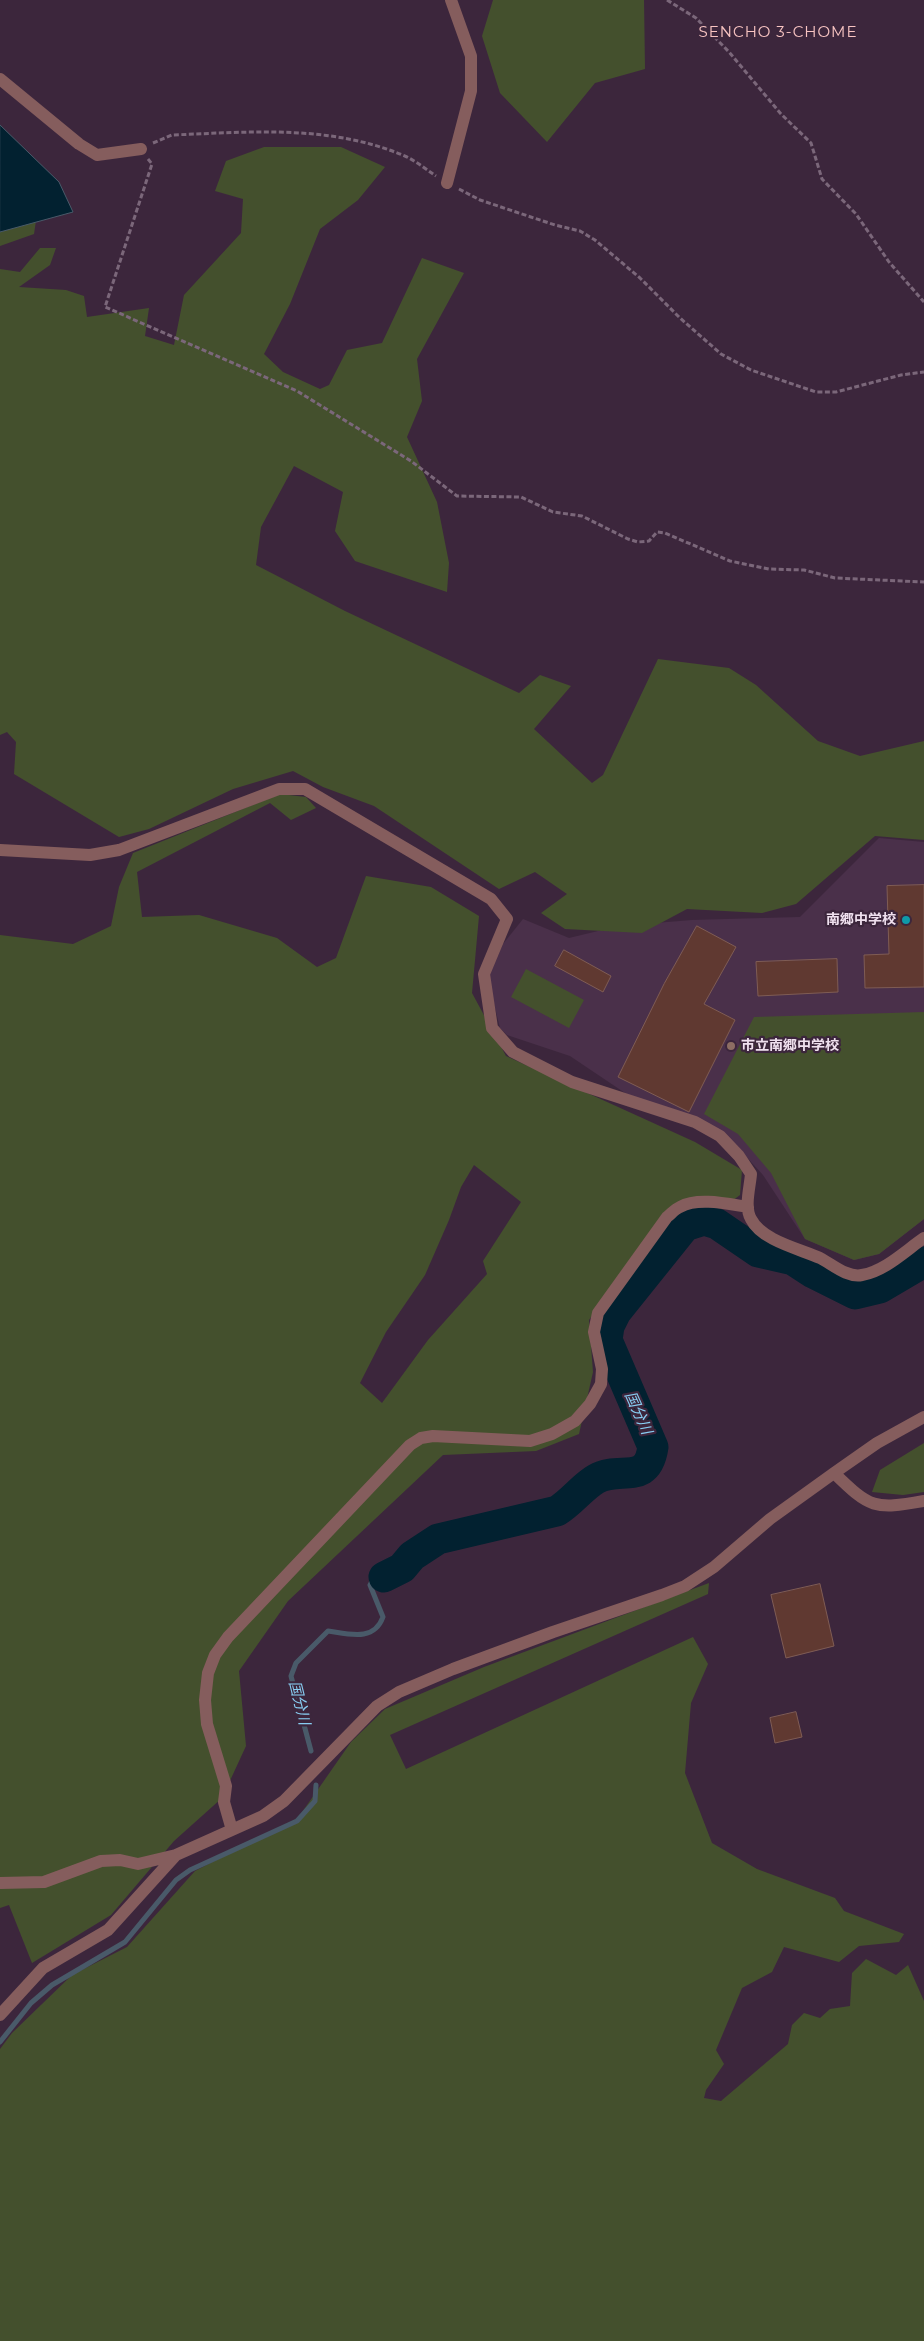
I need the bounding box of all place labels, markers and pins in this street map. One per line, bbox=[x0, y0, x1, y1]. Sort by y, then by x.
place label: 南郷中学校 bbox=[826, 912, 896, 928]
marker: 南郷中学校 bbox=[900, 914, 912, 926]
place label: 市立南郷中学校 bbox=[741, 1038, 839, 1054]
marker: 市立南郷中学校 bbox=[725, 1040, 737, 1052]

